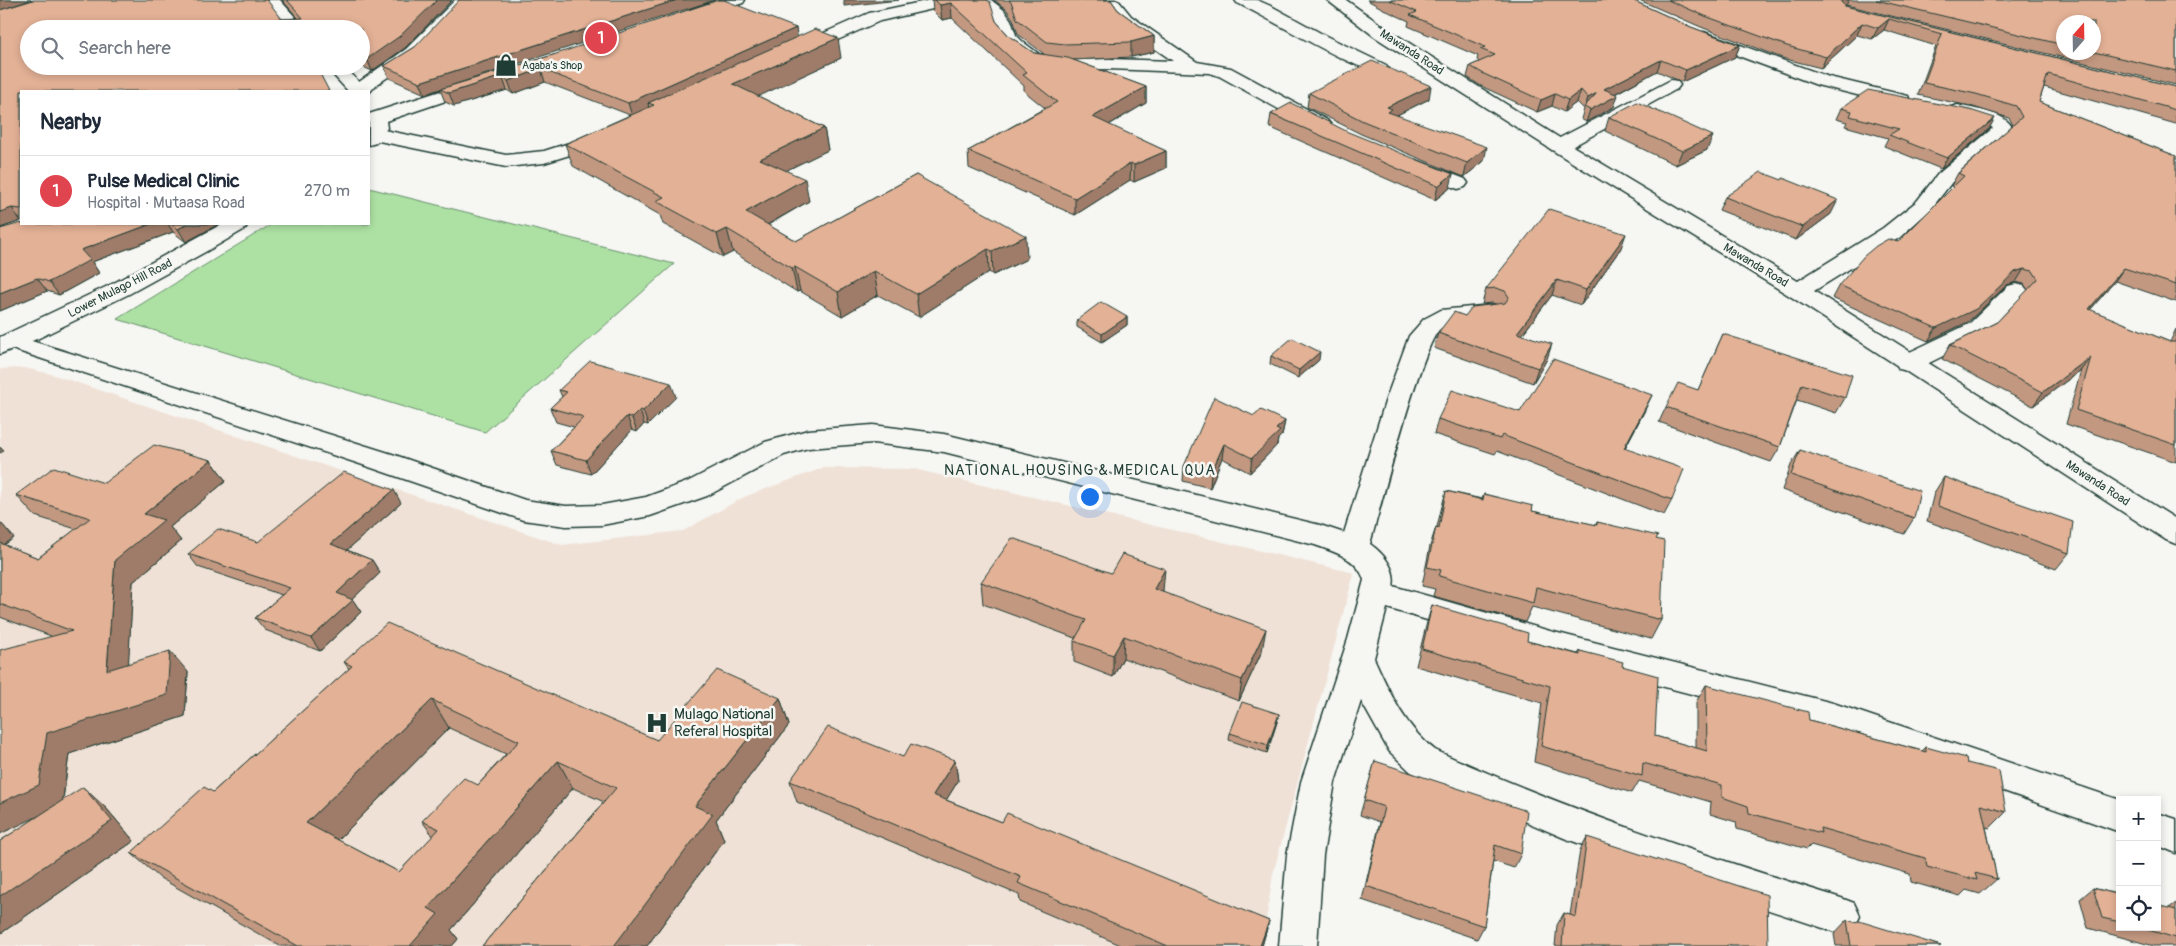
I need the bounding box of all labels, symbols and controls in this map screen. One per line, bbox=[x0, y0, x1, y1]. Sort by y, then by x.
north arrow bbox=[2056, 15, 2101, 60]
pin: 1 bbox=[585, 19, 617, 57]
search box bbox=[20, 20, 370, 75]
street label: Mawanda Road bbox=[1377, 26, 1447, 79]
icon: search bbox=[38, 34, 66, 62]
text: Search here bbox=[78, 36, 171, 60]
shop icon: Agaba's Shop bbox=[493, 52, 519, 78]
place label: Agaba's Shop bbox=[522, 59, 583, 72]
text: Nearby bbox=[40, 109, 101, 136]
text: Pulse Medical Clinic bbox=[87, 169, 240, 193]
text: 1 bbox=[53, 181, 59, 201]
text: 270 m bbox=[304, 181, 350, 201]
text: Hospital · Mutaasa Road bbox=[87, 193, 245, 213]
street label: Mawanda Road bbox=[1720, 240, 1791, 291]
street label: Lower Mulago Hill Road bbox=[66, 256, 175, 321]
street label: Mawanda Road bbox=[2063, 457, 2133, 510]
district label: NATIONAL HOUSING & MEDICAL QUA bbox=[944, 461, 1216, 480]
your location bbox=[1077, 484, 1103, 510]
place label: Mulago National Referal Hospital bbox=[674, 705, 774, 741]
hospital icon: Mulago National Referal Hospital bbox=[644, 710, 670, 736]
map controls bbox=[2116, 796, 2161, 931]
button: + bbox=[2116, 796, 2161, 841]
button: − bbox=[2116, 841, 2161, 886]
button: locate bbox=[2116, 886, 2161, 931]

